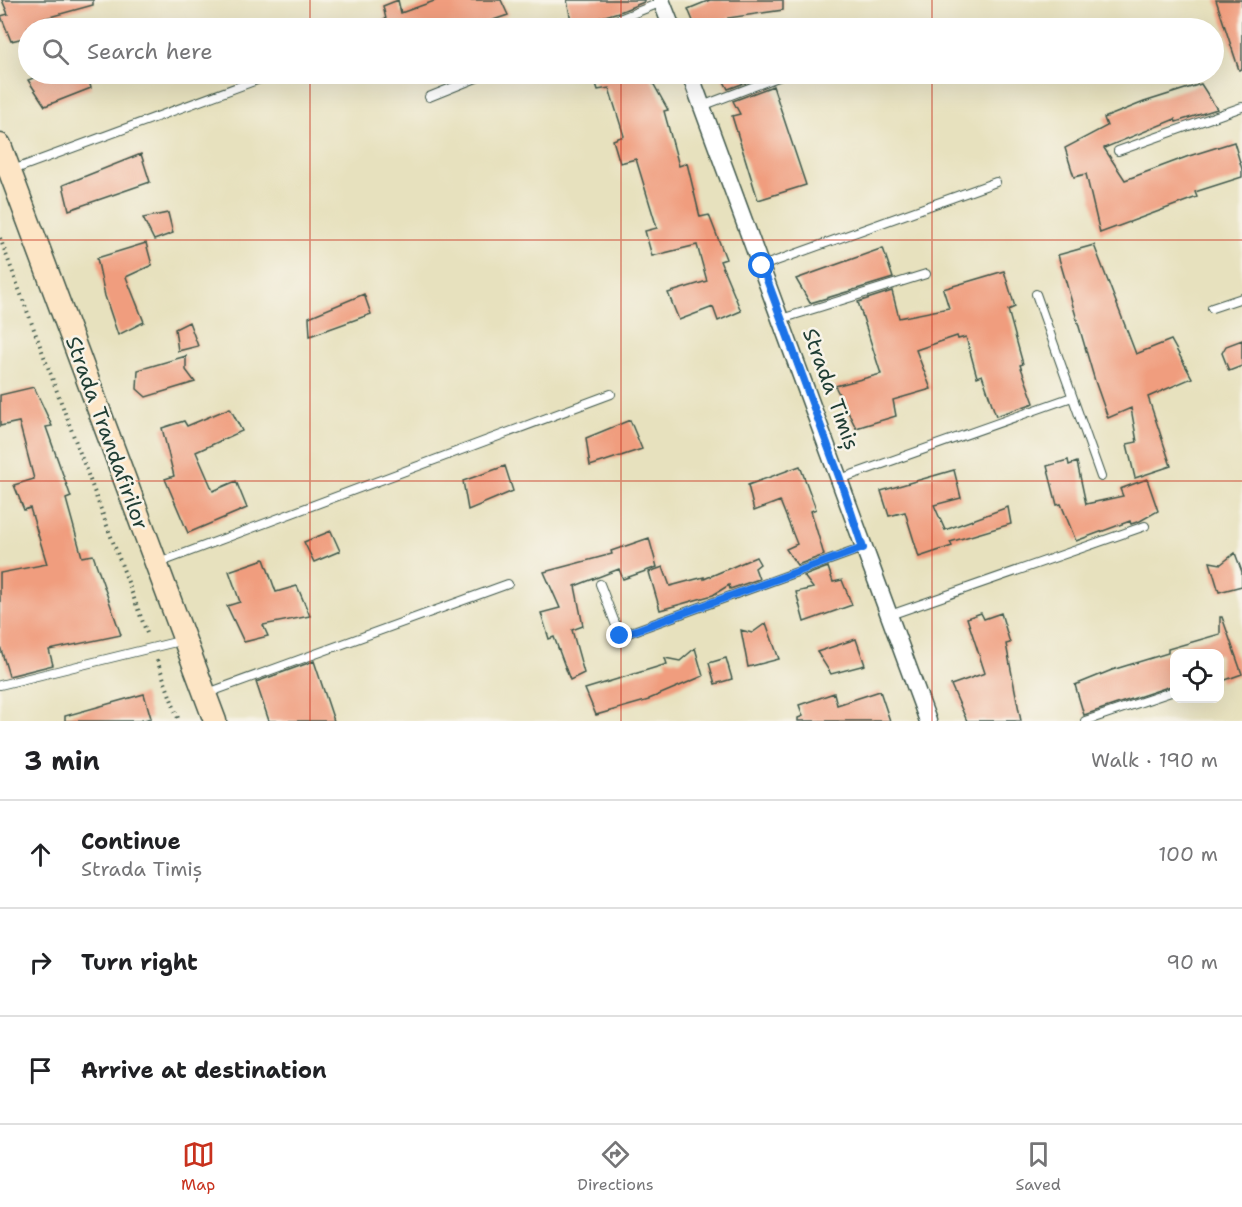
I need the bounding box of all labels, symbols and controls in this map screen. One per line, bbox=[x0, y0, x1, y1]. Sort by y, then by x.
search box bbox=[18, 18, 1224, 84]
icon: search bbox=[39, 35, 72, 68]
text: Search here bbox=[87, 37, 213, 66]
route start bbox=[748, 252, 774, 278]
street label: Strada Timiș bbox=[795, 324, 866, 454]
street label: Strada Trandafirilor bbox=[59, 332, 155, 534]
route end bbox=[606, 622, 632, 648]
map controls bbox=[1170, 649, 1224, 703]
button: locate bbox=[1170, 649, 1224, 703]
text: 3 min bbox=[24, 743, 100, 778]
text: Walk · 190 m bbox=[1091, 747, 1218, 773]
text: Continue bbox=[81, 827, 181, 856]
icon: ahead bbox=[24, 838, 57, 871]
text: 100 m bbox=[1158, 841, 1218, 867]
text: Strada Timiș bbox=[81, 856, 203, 882]
icon: right bbox=[24, 946, 57, 979]
text: Turn right bbox=[81, 948, 198, 977]
text: 90 m bbox=[1166, 949, 1218, 975]
icon: arrive bbox=[24, 1054, 57, 1087]
text: Arrive at destination bbox=[81, 1056, 327, 1085]
tab: Map bbox=[181, 1138, 215, 1195]
tab: Directions bbox=[577, 1138, 654, 1195]
tab: Saved bbox=[1016, 1138, 1061, 1195]

